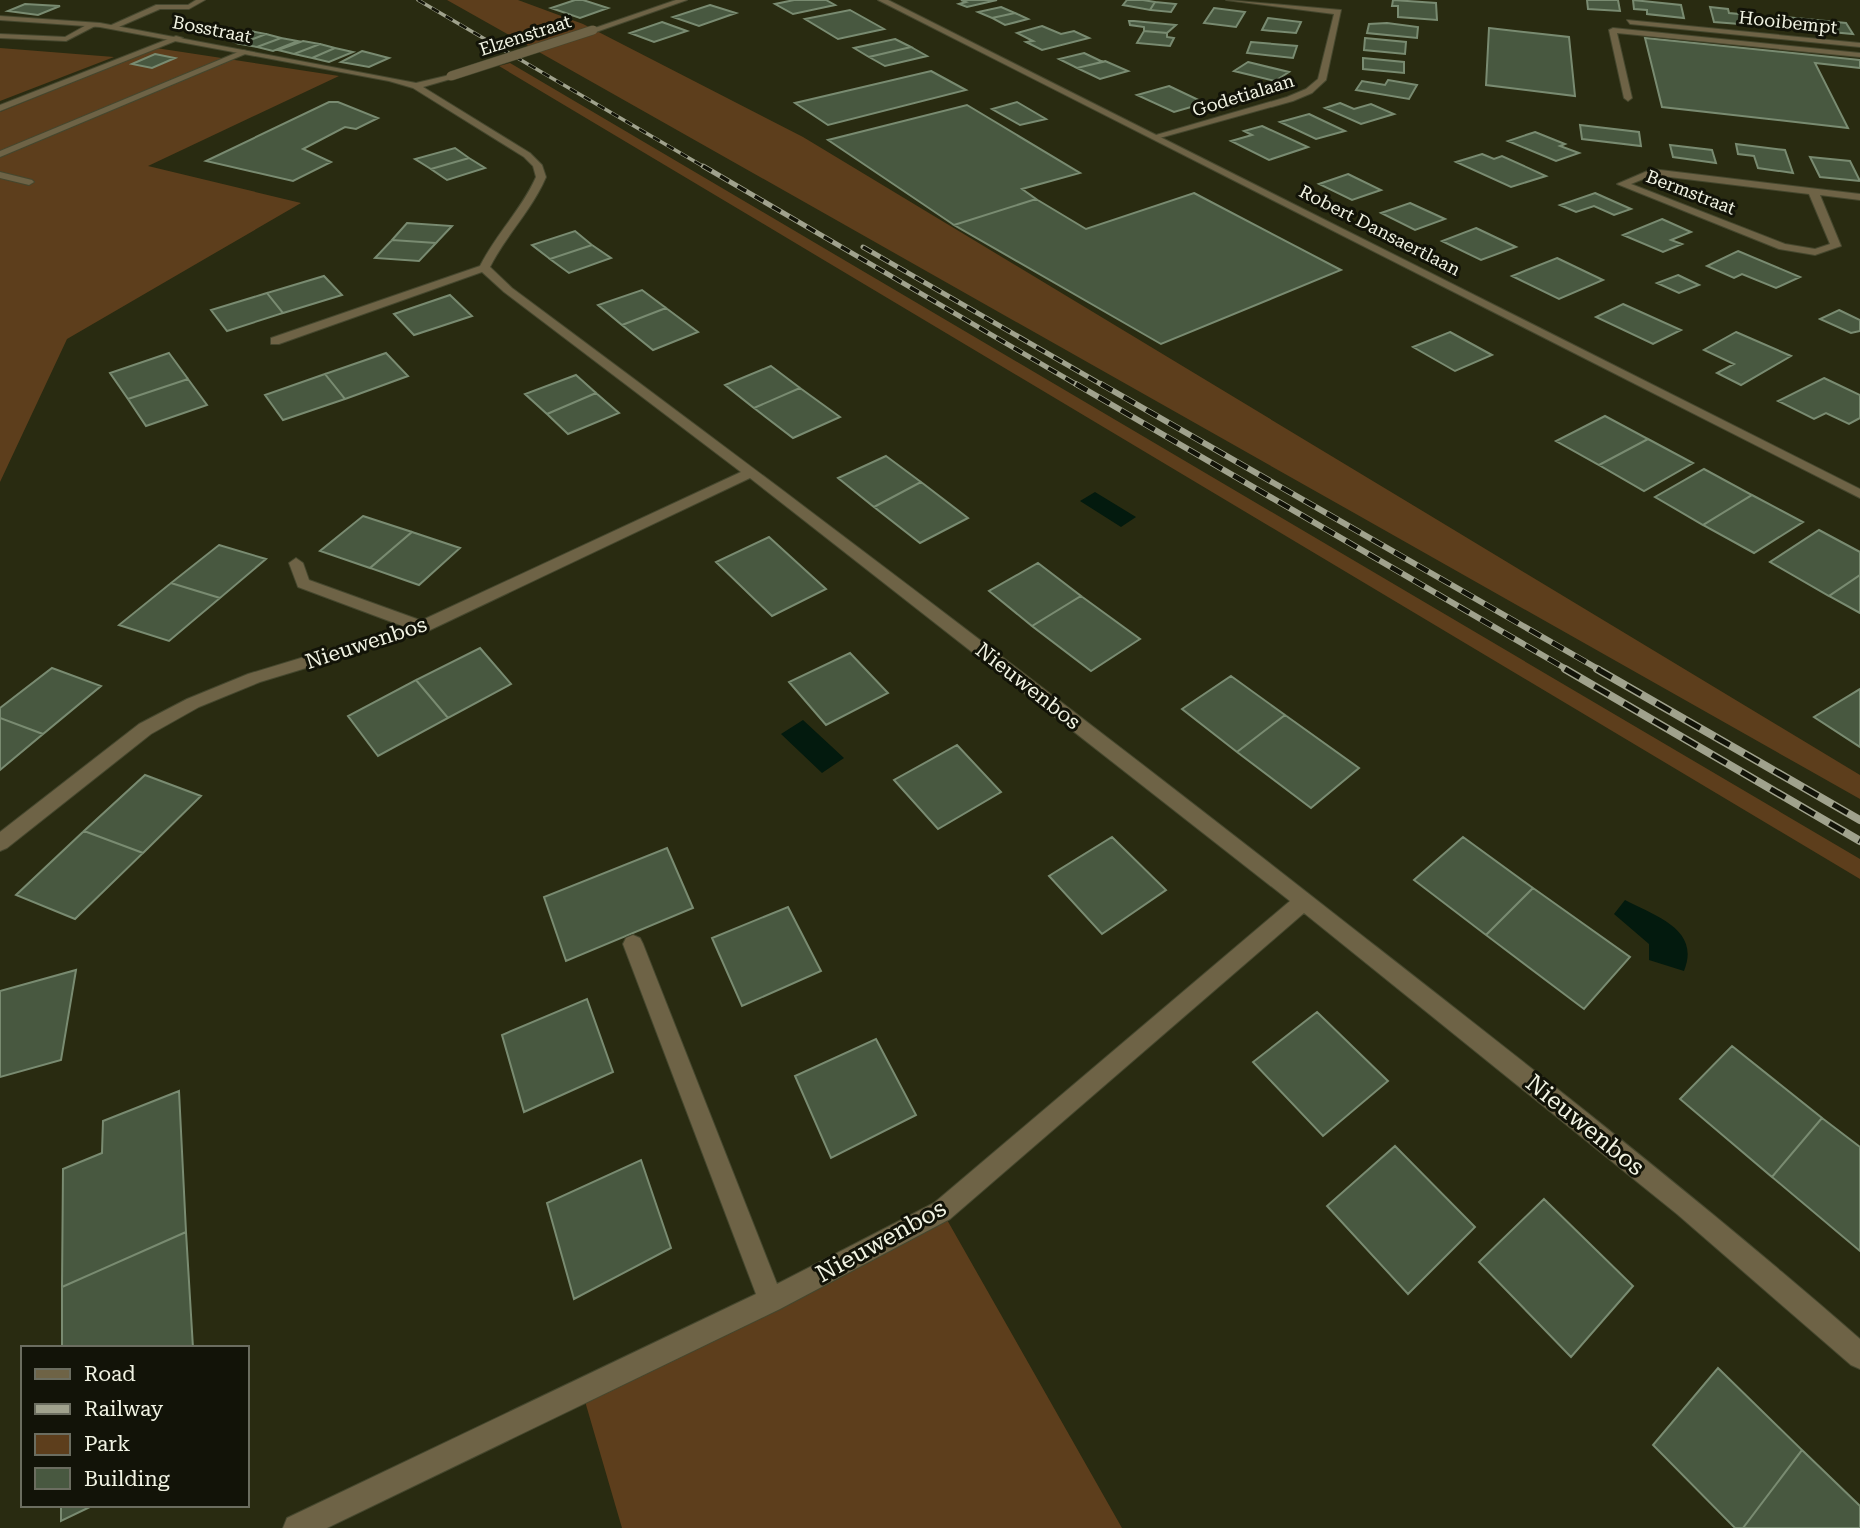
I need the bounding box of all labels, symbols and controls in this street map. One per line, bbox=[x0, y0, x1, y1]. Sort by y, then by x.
street label: Hooibempt bbox=[1738, 6, 1839, 38]
street label: Elzenstraat bbox=[476, 10, 574, 60]
street label: Bosstraat bbox=[171, 11, 254, 47]
street label: Godetialaan bbox=[1189, 69, 1297, 120]
street label: Bermstraat bbox=[1643, 165, 1739, 219]
street label: Robert Dansaertlaan bbox=[1296, 180, 1464, 280]
street label: Nieuwenbos bbox=[302, 612, 430, 674]
street label: Nieuwenbos bbox=[971, 638, 1085, 734]
street label: Nieuwenbos bbox=[1520, 1069, 1650, 1181]
street label: Nieuwenbos bbox=[811, 1194, 951, 1288]
legend bbox=[21, 1346, 248, 1507]
text: Road bbox=[84, 1362, 136, 1386]
text: Railway bbox=[84, 1397, 164, 1421]
text: Park bbox=[84, 1432, 130, 1456]
text: Building bbox=[84, 1467, 170, 1491]

